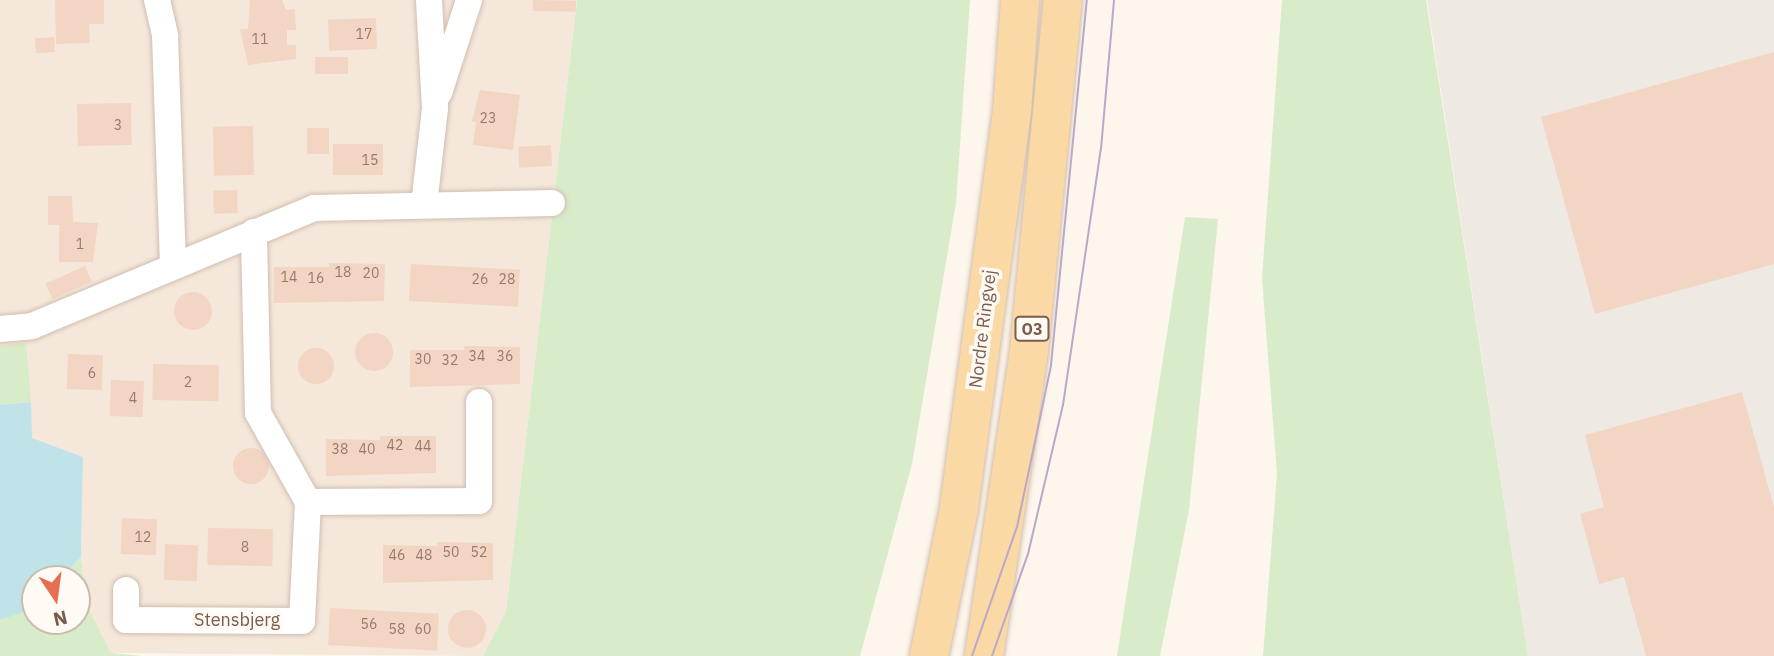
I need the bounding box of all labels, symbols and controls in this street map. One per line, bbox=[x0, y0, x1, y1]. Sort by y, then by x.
house number: 17 bbox=[356, 26, 372, 42]
house number: 11 bbox=[252, 31, 268, 47]
house number: 23 bbox=[480, 110, 496, 126]
house number: 3 bbox=[114, 117, 122, 133]
house number: 15 bbox=[362, 152, 378, 168]
house number: 1 bbox=[76, 236, 84, 252]
house number: 18 bbox=[335, 264, 351, 280]
house number: 20 bbox=[363, 265, 379, 281]
house number: 14 bbox=[281, 269, 297, 285]
street label: Nordre Ringvej bbox=[965, 269, 1001, 389]
house number: 16 bbox=[308, 270, 324, 286]
house number: 26 bbox=[472, 271, 488, 287]
house number: 28 bbox=[499, 271, 515, 287]
road number: O3 bbox=[1013, 316, 1051, 342]
house number: 34 bbox=[469, 348, 485, 364]
house number: 36 bbox=[497, 348, 513, 364]
house number: 30 bbox=[415, 351, 431, 367]
house number: 32 bbox=[442, 352, 458, 368]
house number: 6 bbox=[88, 365, 96, 381]
house number: 2 bbox=[184, 374, 192, 390]
house number: 4 bbox=[129, 390, 137, 406]
house number: 42 bbox=[387, 437, 403, 453]
house number: 44 bbox=[415, 438, 431, 454]
house number: 38 bbox=[332, 441, 348, 457]
house number: 40 bbox=[359, 441, 375, 457]
house number: 12 bbox=[135, 529, 151, 545]
house number: 8 bbox=[241, 539, 249, 555]
house number: 50 bbox=[443, 544, 459, 560]
house number: 52 bbox=[471, 544, 487, 560]
house number: 46 bbox=[389, 547, 405, 563]
house number: 48 bbox=[416, 547, 432, 563]
north arrow bbox=[21, 565, 91, 635]
text: N bbox=[51, 605, 70, 632]
street label: Stensbjerg bbox=[194, 609, 280, 631]
house number: 56 bbox=[361, 616, 377, 632]
house number: 58 bbox=[389, 621, 405, 637]
house number: 60 bbox=[415, 621, 431, 637]

